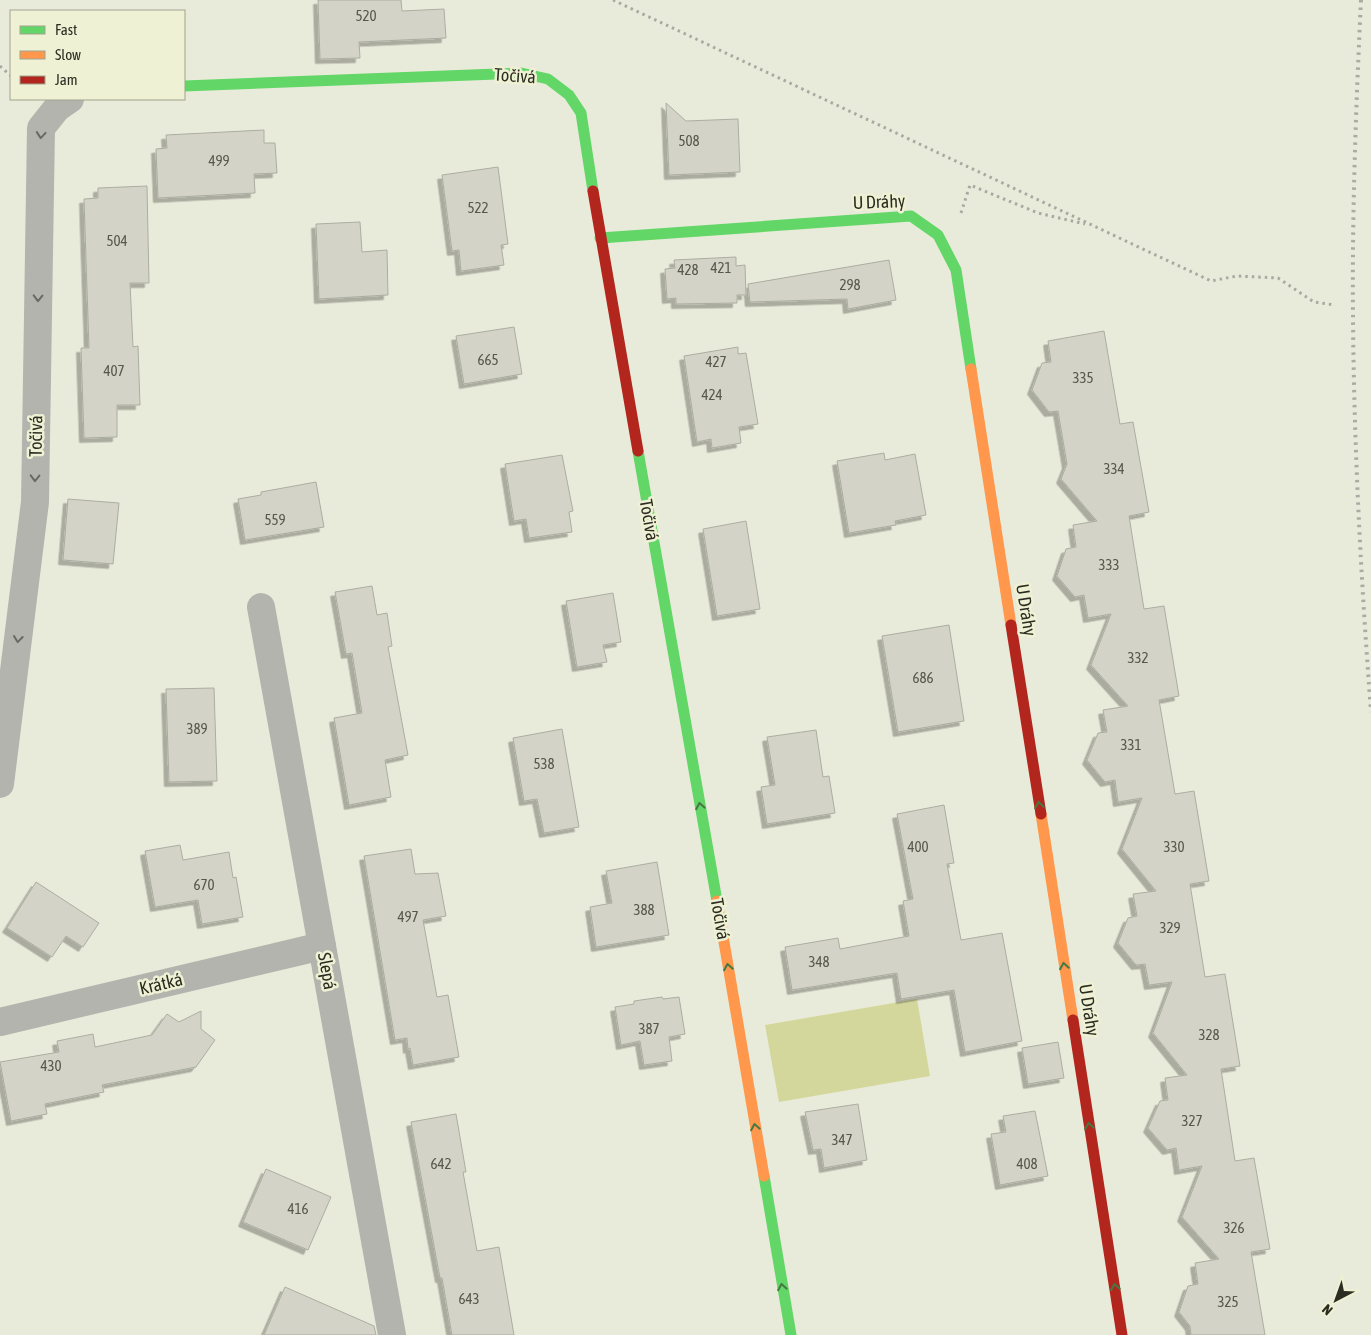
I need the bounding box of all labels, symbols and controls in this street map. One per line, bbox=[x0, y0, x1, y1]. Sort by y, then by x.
house number: 520 bbox=[355, 7, 377, 24]
legend bbox=[10, 10, 185, 100]
text: Fast bbox=[55, 21, 77, 38]
text: Slow bbox=[55, 46, 81, 63]
street label: Točivá bbox=[494, 64, 537, 87]
text: Jam bbox=[55, 71, 78, 88]
one-way arrow bbox=[36, 132, 47, 140]
house number: 508 bbox=[678, 132, 700, 149]
house number: 499 bbox=[208, 152, 230, 169]
street label: U Dráhy bbox=[852, 190, 906, 213]
house number: 522 bbox=[467, 199, 489, 216]
house number: 504 bbox=[106, 232, 128, 249]
house number: 421 bbox=[710, 259, 732, 276]
house number: 428 bbox=[677, 261, 699, 278]
house number: 298 bbox=[839, 276, 861, 293]
one-way arrow bbox=[33, 294, 43, 302]
house number: 665 bbox=[477, 351, 499, 368]
house number: 427 bbox=[705, 353, 727, 370]
house number: 407 bbox=[103, 362, 125, 379]
house number: 335 bbox=[1072, 369, 1094, 386]
house number: 424 bbox=[701, 386, 723, 403]
street label: Točivá bbox=[25, 415, 46, 457]
house number: 334 bbox=[1103, 460, 1125, 477]
one-way arrow bbox=[30, 474, 40, 482]
street label: Točivá bbox=[636, 498, 663, 542]
house number: 559 bbox=[264, 511, 286, 528]
house number: 333 bbox=[1098, 556, 1120, 573]
street label: U Dráhy bbox=[1012, 582, 1041, 638]
one-way arrow bbox=[13, 636, 24, 644]
house number: 332 bbox=[1127, 649, 1149, 666]
house number: 686 bbox=[912, 669, 934, 686]
house number: 389 bbox=[186, 720, 208, 737]
house number: 331 bbox=[1120, 736, 1142, 753]
house number: 538 bbox=[533, 755, 555, 772]
one-way arrow bbox=[1035, 801, 1045, 810]
one-way arrow bbox=[695, 802, 705, 811]
house number: 400 bbox=[907, 838, 929, 855]
house number: 330 bbox=[1163, 838, 1185, 855]
house number: 670 bbox=[193, 876, 215, 893]
street label: Točivá bbox=[707, 897, 734, 941]
house number: 388 bbox=[633, 901, 655, 918]
house number: 497 bbox=[397, 908, 419, 925]
house number: 329 bbox=[1159, 919, 1181, 936]
street label: Slepá bbox=[314, 951, 341, 991]
house number: 348 bbox=[808, 953, 830, 970]
one-way arrow bbox=[1060, 961, 1070, 970]
one-way arrow bbox=[723, 962, 733, 971]
street label: Krátká bbox=[137, 968, 185, 999]
street label: U Dráhy bbox=[1075, 982, 1104, 1038]
house number: 387 bbox=[638, 1020, 660, 1037]
house number: 328 bbox=[1198, 1026, 1220, 1043]
house number: 430 bbox=[40, 1057, 62, 1074]
house number: 327 bbox=[1181, 1112, 1203, 1129]
one-way arrow bbox=[750, 1122, 761, 1130]
one-way arrow bbox=[1085, 1122, 1095, 1131]
house number: 347 bbox=[831, 1131, 853, 1148]
house number: 642 bbox=[430, 1155, 452, 1172]
house number: 408 bbox=[1016, 1155, 1038, 1172]
house number: 416 bbox=[287, 1200, 309, 1217]
house number: 326 bbox=[1223, 1219, 1245, 1236]
north arrow bbox=[1311, 1275, 1361, 1325]
one-way arrow bbox=[1110, 1282, 1120, 1291]
one-way arrow bbox=[778, 1283, 788, 1291]
house number: 643 bbox=[458, 1290, 480, 1307]
house number: 325 bbox=[1217, 1293, 1239, 1310]
text: N bbox=[1319, 1301, 1336, 1319]

